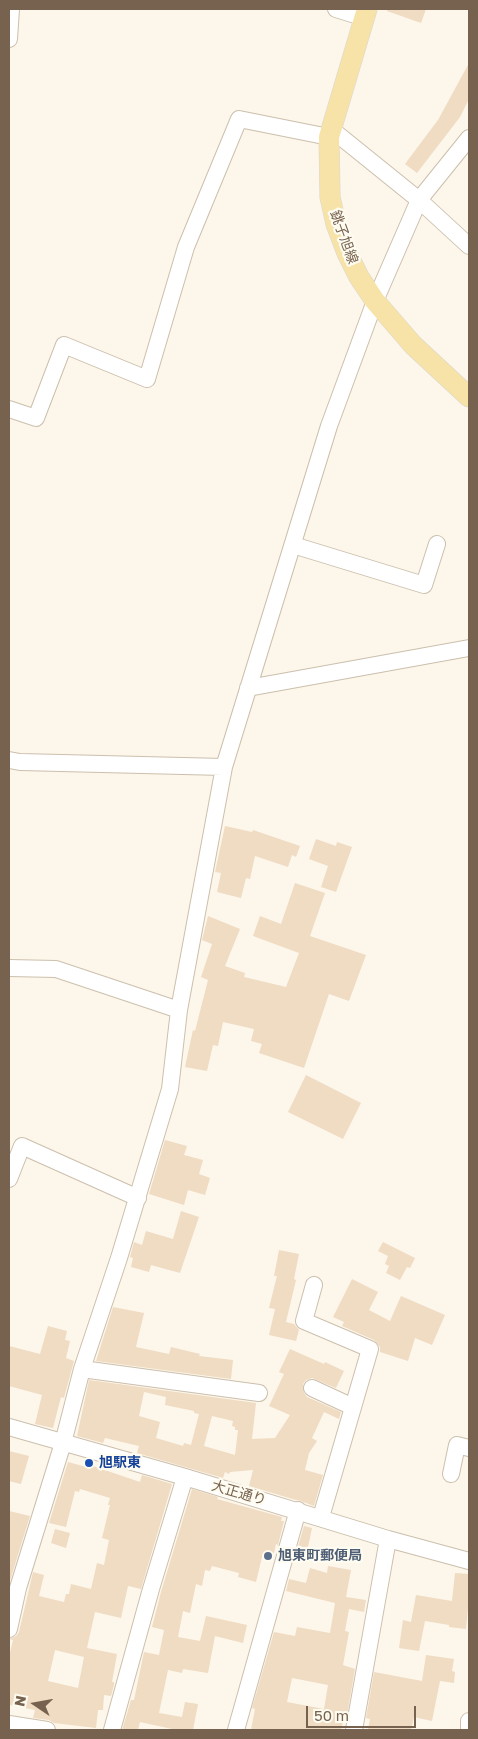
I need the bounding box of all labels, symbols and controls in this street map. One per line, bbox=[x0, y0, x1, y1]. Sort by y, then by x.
street label: 銚子旭線 bbox=[327, 208, 361, 266]
place label: 旭駅東 bbox=[99, 1455, 141, 1471]
marker: 旭駅東 bbox=[83, 1457, 95, 1469]
street label: 大正通り bbox=[210, 1477, 268, 1509]
place label: 旭東町郵便局 bbox=[278, 1548, 362, 1564]
marker: 旭東町郵便局 bbox=[262, 1550, 274, 1562]
north arrow bbox=[10, 1679, 60, 1729]
text: N bbox=[10, 1694, 29, 1708]
scale bar bbox=[308, 1696, 418, 1728]
text: 50 m bbox=[314, 1706, 349, 1724]

